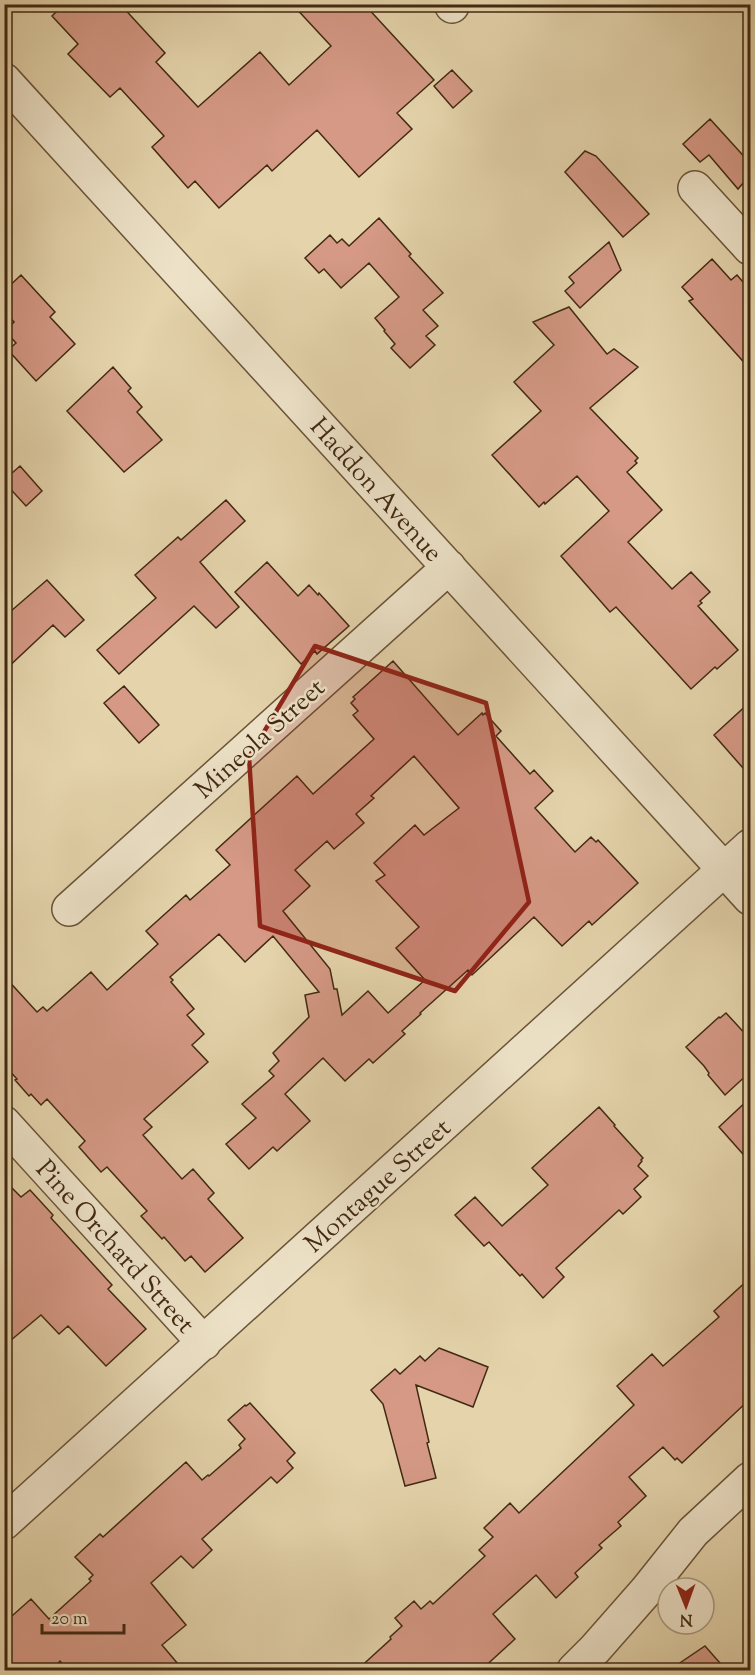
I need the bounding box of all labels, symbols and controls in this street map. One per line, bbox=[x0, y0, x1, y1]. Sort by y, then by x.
street label: Haddon Avenue bbox=[300, 410, 450, 571]
street label: Mineola Street bbox=[187, 671, 334, 809]
street label: Montague Street bbox=[297, 1111, 460, 1263]
street label: Pine Orchard Street bbox=[26, 1153, 202, 1343]
north arrow bbox=[656, 1576, 716, 1636]
scale bar bbox=[42, 1597, 124, 1635]
text: 20 m bbox=[51, 1607, 88, 1633]
text: N bbox=[679, 1607, 693, 1630]

